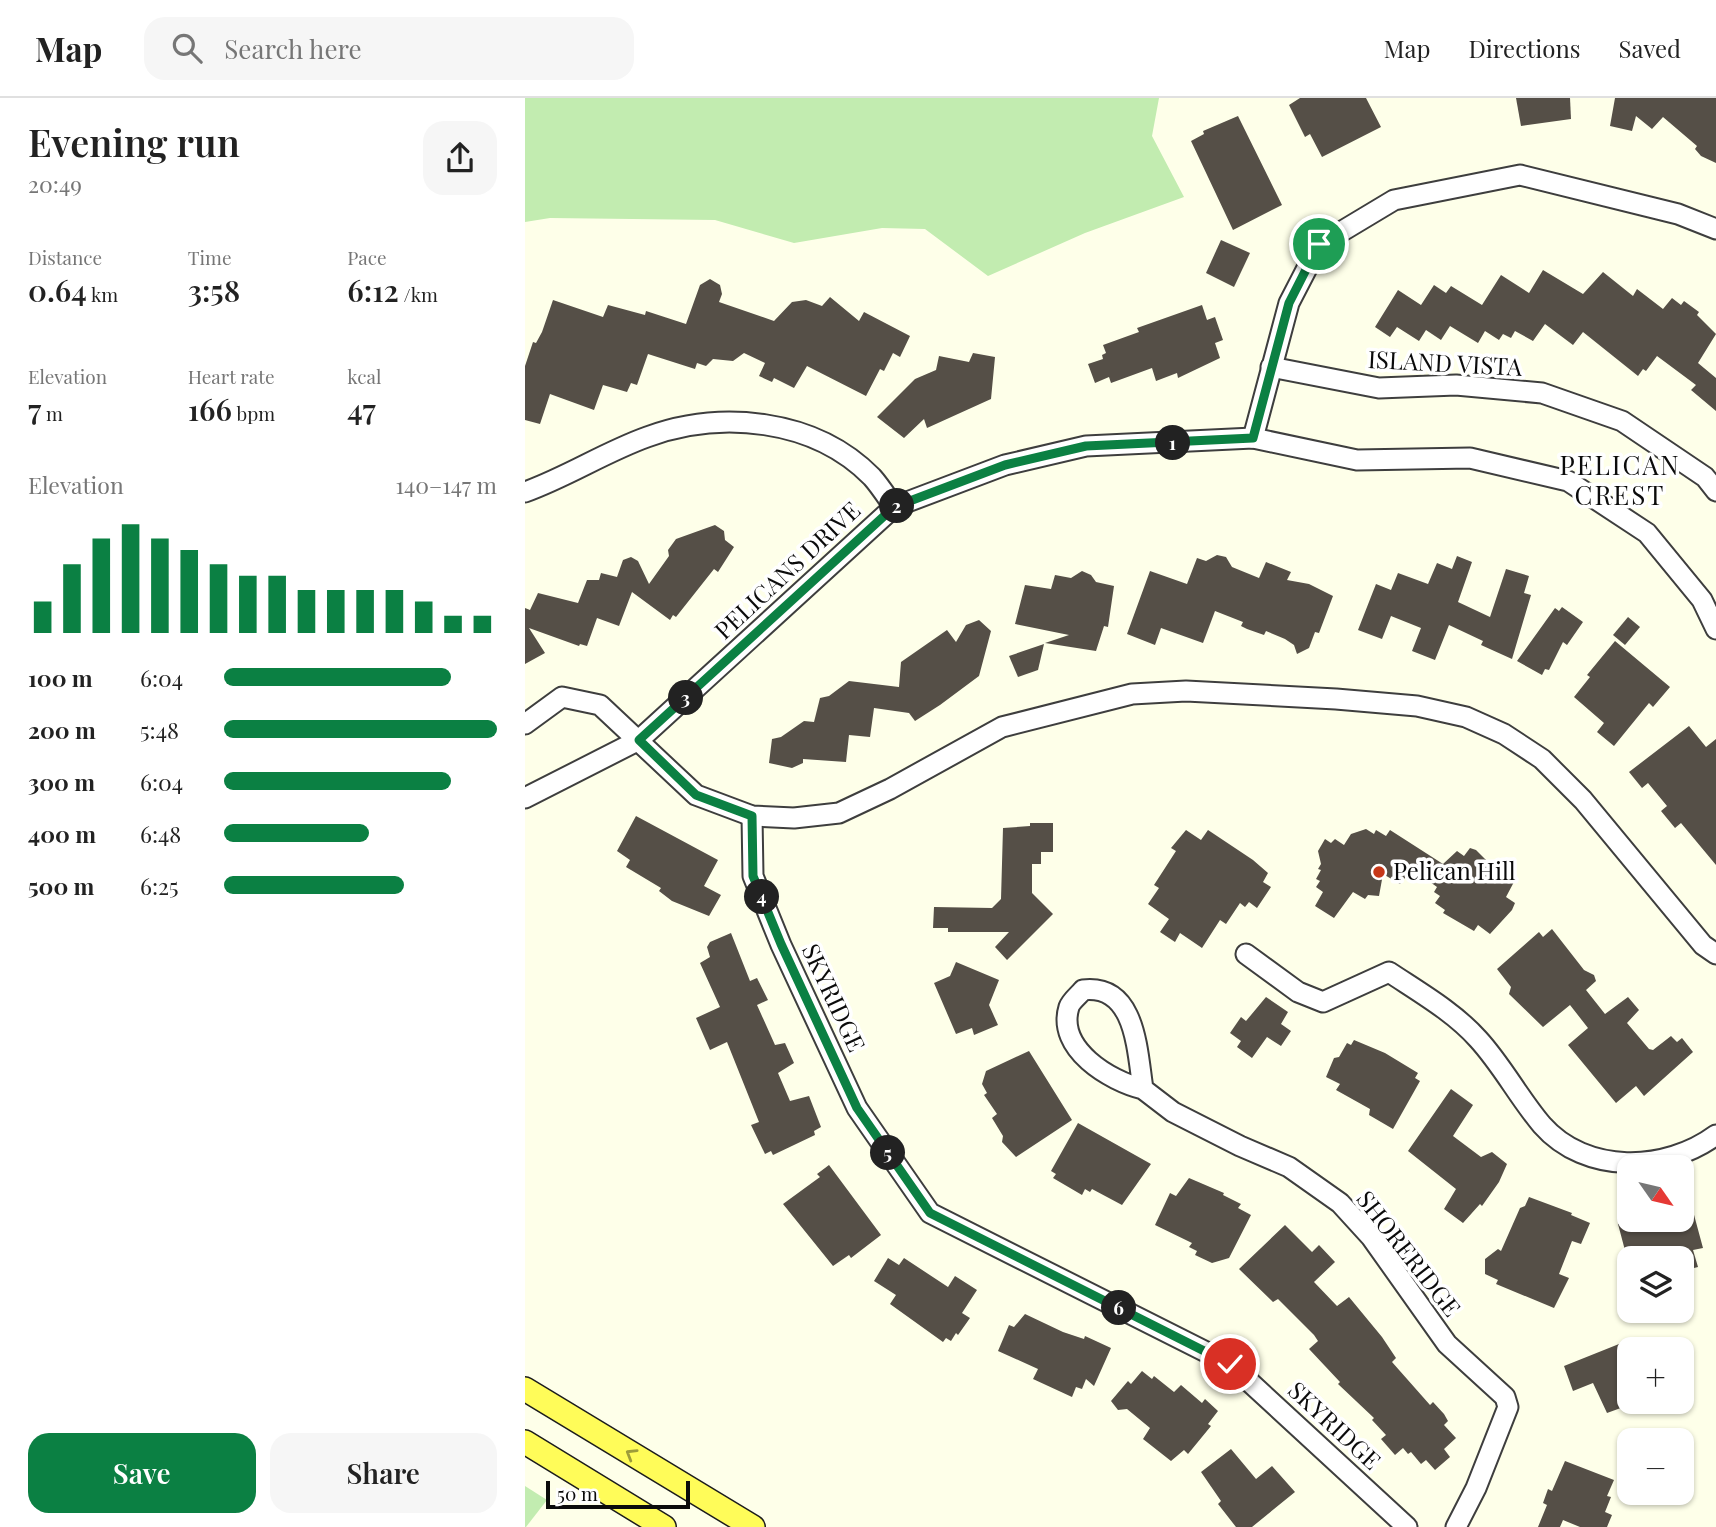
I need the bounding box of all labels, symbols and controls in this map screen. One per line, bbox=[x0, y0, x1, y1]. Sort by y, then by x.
search box bbox=[144, 17, 634, 80]
text: Map bbox=[35, 26, 102, 70]
icon: search bbox=[168, 29, 206, 67]
text: Search here bbox=[224, 31, 362, 66]
text: Map bbox=[1384, 32, 1430, 64]
text: Directions bbox=[1468, 32, 1581, 64]
text: Saved bbox=[1619, 32, 1681, 64]
text: Evening run bbox=[28, 116, 240, 167]
button: share bbox=[423, 121, 497, 195]
text: 20:49 bbox=[28, 168, 82, 199]
pin bbox=[1289, 214, 1349, 274]
icon: arrive bbox=[1300, 225, 1338, 263]
text: Distance bbox=[28, 244, 102, 270]
text: Time bbox=[188, 244, 232, 270]
text: Pace bbox=[347, 244, 387, 270]
text: 0.64 bbox=[28, 270, 87, 310]
text: 3:58 bbox=[188, 270, 240, 310]
text: 6:12 bbox=[347, 270, 399, 310]
text: km bbox=[87, 281, 118, 307]
text: /km bbox=[399, 281, 438, 307]
street label: ISLAND VISTA bbox=[1367, 342, 1524, 382]
text: Elevation bbox=[28, 363, 107, 389]
text: Heart rate bbox=[188, 363, 275, 389]
text: kcal bbox=[347, 363, 381, 389]
text: 7 bbox=[28, 389, 41, 429]
text: 166 bbox=[188, 389, 232, 429]
text: 47 bbox=[347, 389, 376, 429]
text: m bbox=[41, 400, 63, 426]
text: bpm bbox=[232, 400, 275, 426]
pin: 1 bbox=[1155, 426, 1191, 460]
text: 1 bbox=[1169, 429, 1176, 455]
district label: PELICAN CREST bbox=[1559, 447, 1681, 512]
text: Elevation bbox=[28, 469, 124, 500]
text: 140–147 m bbox=[395, 469, 497, 500]
pin: 2 bbox=[879, 488, 915, 524]
text: 2 bbox=[892, 492, 901, 518]
street label: PELICANS DRIVE bbox=[707, 494, 866, 645]
text: 100 m bbox=[28, 662, 93, 693]
text: 6:04 bbox=[140, 662, 183, 693]
pin: 3 bbox=[669, 680, 703, 716]
text: 3 bbox=[681, 684, 690, 710]
text: 200 m bbox=[28, 714, 96, 745]
text: 5:48 bbox=[140, 714, 179, 745]
text: 300 m bbox=[28, 766, 95, 797]
text: 6:04 bbox=[140, 766, 183, 797]
text: 400 m bbox=[28, 818, 96, 849]
text: 6:48 bbox=[140, 818, 181, 849]
place label: Pelican Hill bbox=[1393, 854, 1516, 886]
marker: Pelican Hill bbox=[1371, 864, 1387, 880]
text: 500 m bbox=[28, 870, 94, 901]
text: 6:25 bbox=[140, 870, 179, 901]
pin: 4 bbox=[744, 880, 779, 914]
text: 4 bbox=[756, 883, 767, 909]
street label: SKYRIDGE bbox=[796, 938, 874, 1056]
pin: 5 bbox=[871, 1136, 905, 1170]
text: 5 bbox=[883, 1139, 892, 1165]
north arrow bbox=[1617, 1155, 1694, 1232]
map controls bbox=[1617, 1155, 1694, 1505]
street label: SHORERIDGE bbox=[1350, 1183, 1469, 1322]
button: layers bbox=[1617, 1246, 1694, 1323]
pin: 6 bbox=[1101, 1290, 1137, 1326]
text: 6 bbox=[1113, 1294, 1124, 1320]
pin bbox=[1200, 1334, 1260, 1394]
button: + bbox=[1617, 1337, 1694, 1414]
icon: check bbox=[1211, 1345, 1249, 1383]
street label: SKYRIDGE bbox=[1282, 1373, 1388, 1476]
button: − bbox=[1617, 1428, 1694, 1505]
button: Save bbox=[28, 1433, 256, 1513]
button: Share bbox=[270, 1433, 497, 1513]
one-way arrow bbox=[626, 1449, 639, 1462]
scale bar bbox=[546, 1478, 689, 1510]
text: 50 m bbox=[557, 1480, 598, 1506]

